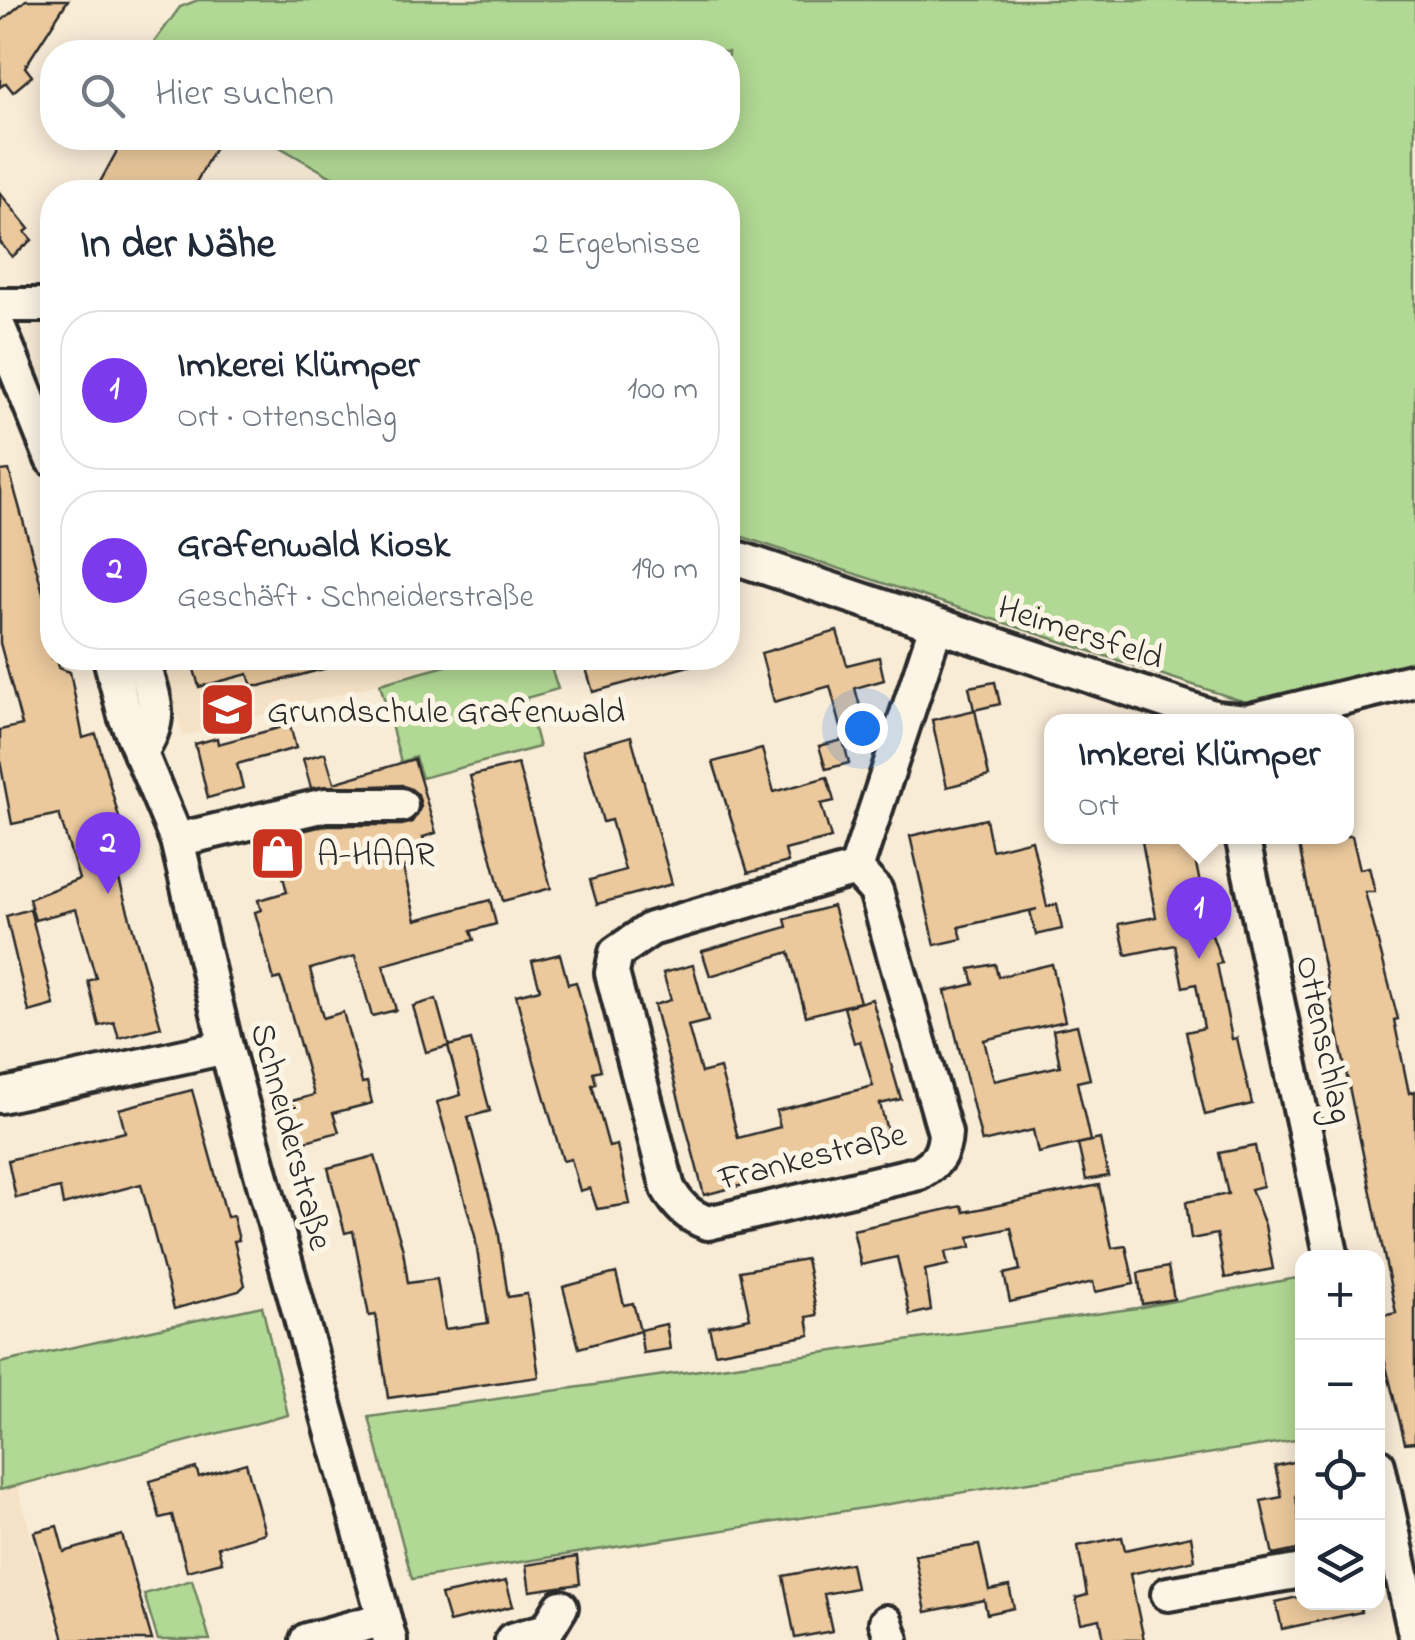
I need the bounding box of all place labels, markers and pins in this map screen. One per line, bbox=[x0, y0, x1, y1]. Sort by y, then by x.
school or university icon: Grundschule Grafenwald bbox=[198, 680, 258, 740]
place label: Grundschule Grafenwald bbox=[267, 688, 625, 739]
pin: 2 bbox=[76, 812, 140, 894]
shop icon: A-HAAR bbox=[248, 823, 308, 883]
place label: A-HAAR bbox=[317, 831, 435, 882]
pin: 1 bbox=[1166, 876, 1232, 959]

